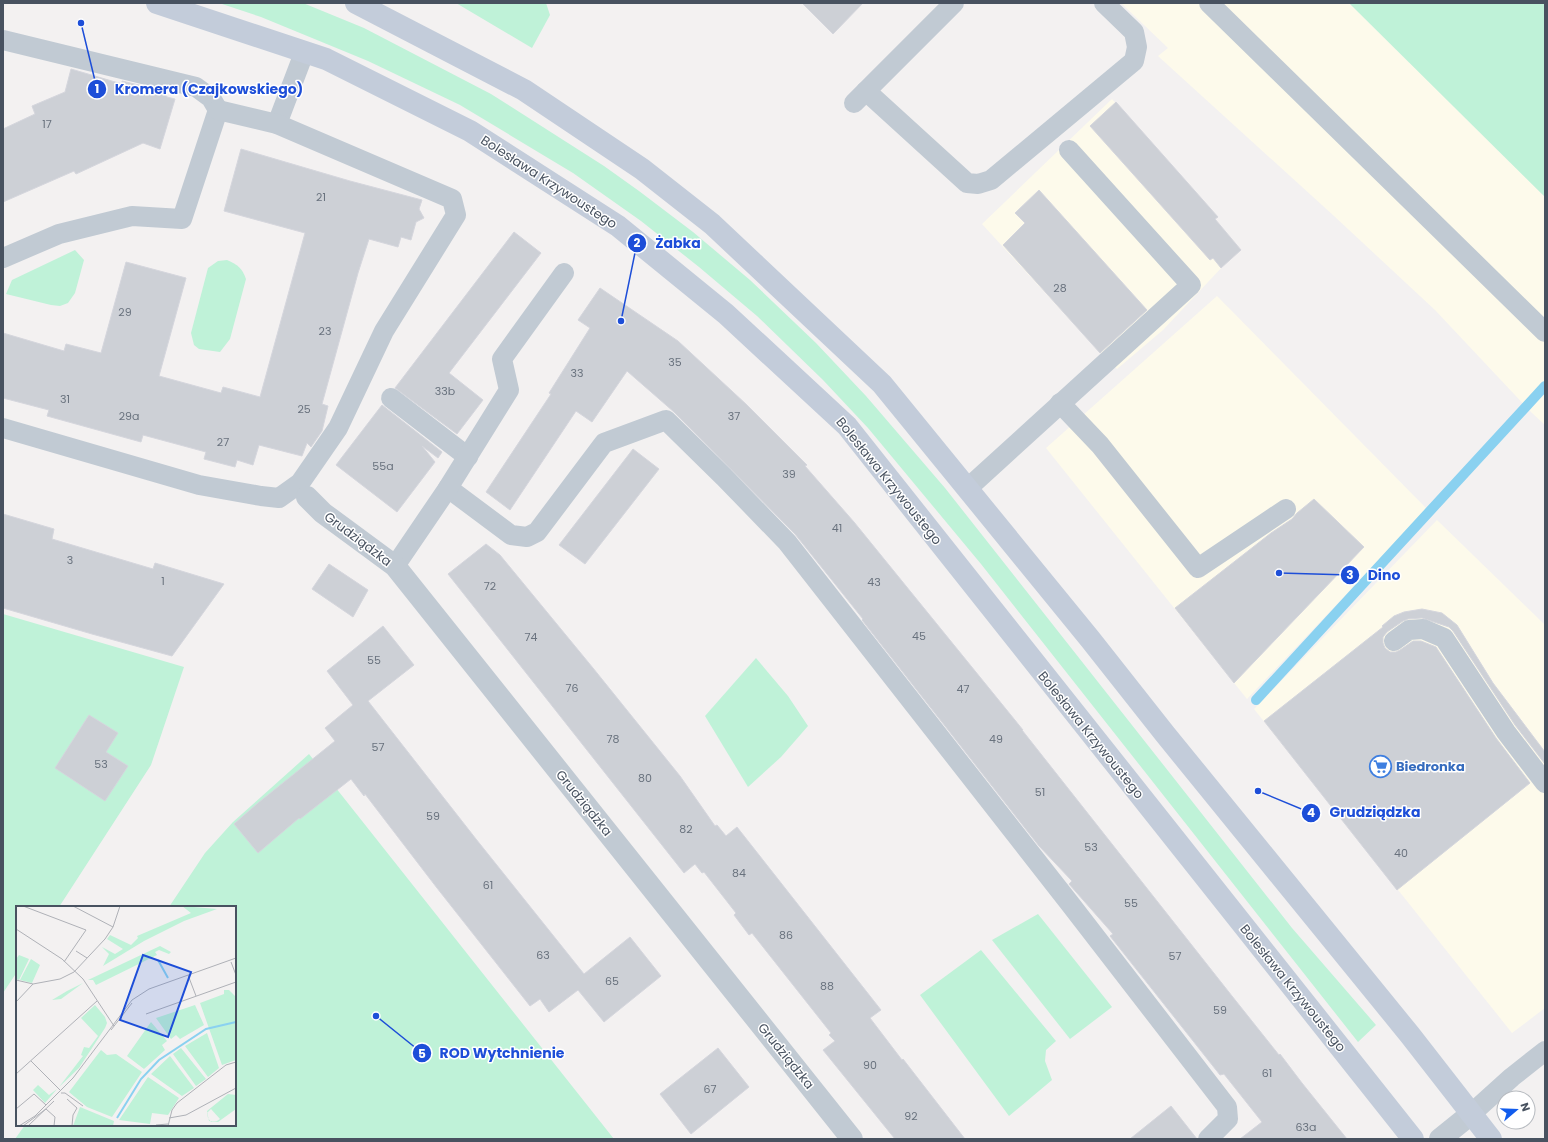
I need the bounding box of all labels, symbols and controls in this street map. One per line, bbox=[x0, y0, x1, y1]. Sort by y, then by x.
callout: Kromera (Czajkowskiego) bbox=[87, 76, 311, 102]
text: Kromera (Czajkowskiego) bbox=[115, 79, 303, 99]
text: 1 bbox=[95, 80, 99, 97]
house number: 17 bbox=[42, 116, 52, 132]
street label: Bolesława Krzywoustego bbox=[477, 131, 621, 233]
house number: 21 bbox=[316, 189, 326, 205]
callout: Żabka bbox=[627, 230, 708, 256]
text: Żabka bbox=[655, 233, 701, 253]
text: 2 bbox=[634, 234, 641, 251]
house number: 28 bbox=[1053, 280, 1067, 296]
house number: 29 bbox=[118, 304, 132, 320]
house number: 23 bbox=[319, 323, 331, 339]
house number: 35 bbox=[668, 354, 682, 370]
house number: 33 bbox=[571, 365, 583, 381]
house number: 33b bbox=[435, 383, 455, 399]
house number: 31 bbox=[60, 391, 70, 407]
house number: 25 bbox=[297, 401, 311, 417]
house number: 29a bbox=[119, 408, 139, 424]
house number: 37 bbox=[728, 408, 740, 424]
street label: Bolesława Krzywoustego bbox=[832, 413, 946, 549]
house number: 27 bbox=[217, 434, 229, 450]
house number: 55a bbox=[372, 458, 394, 474]
house number: 39 bbox=[782, 466, 796, 482]
street label: Grudziądzka bbox=[320, 507, 396, 571]
house number: 41 bbox=[832, 520, 842, 536]
house number: 3 bbox=[67, 552, 73, 568]
callout: Dino bbox=[1340, 562, 1409, 588]
text: Dino bbox=[1368, 565, 1400, 585]
text: 3 bbox=[1346, 566, 1354, 583]
house number: 1 bbox=[161, 573, 165, 589]
house number: 43 bbox=[867, 574, 881, 590]
house number: 72 bbox=[484, 578, 496, 594]
house number: 45 bbox=[912, 628, 926, 644]
house number: 74 bbox=[525, 629, 538, 645]
house number: 55 bbox=[367, 652, 381, 668]
street label: Bolesława Krzywoustego bbox=[1034, 667, 1148, 803]
house number: 76 bbox=[566, 680, 579, 696]
house number: 47 bbox=[957, 681, 969, 697]
house number: 78 bbox=[607, 731, 620, 747]
house number: 49 bbox=[989, 731, 1003, 747]
house number: 57 bbox=[372, 739, 384, 755]
supermarket icon: Biedronka bbox=[1367, 753, 1393, 779]
house number: 53 bbox=[94, 756, 108, 772]
place label: Biedronka bbox=[1396, 757, 1465, 776]
street label: Grudziądzka bbox=[551, 766, 617, 840]
house number: 80 bbox=[638, 770, 652, 786]
house number: 51 bbox=[1035, 784, 1045, 800]
callout: Grudziądzka bbox=[1301, 800, 1428, 826]
text: Grudziądzka bbox=[1330, 802, 1420, 822]
text: 4 bbox=[1307, 804, 1315, 821]
house number: 59 bbox=[426, 808, 440, 824]
house number: 82 bbox=[679, 821, 693, 837]
house number: 53 bbox=[1084, 839, 1098, 855]
house number: 40 bbox=[1394, 845, 1408, 861]
house number: 84 bbox=[732, 865, 746, 881]
house number: 61 bbox=[483, 877, 493, 893]
house number: 55 bbox=[1124, 895, 1138, 911]
inset map bbox=[16, 906, 236, 1126]
street label: Bolesława Krzywoustego bbox=[1236, 920, 1350, 1056]
house number: 86 bbox=[779, 927, 793, 943]
house number: 63 bbox=[536, 947, 550, 963]
house number: 57 bbox=[1169, 948, 1181, 964]
house number: 65 bbox=[605, 973, 619, 989]
house number: 88 bbox=[820, 978, 834, 994]
house number: 59 bbox=[1213, 1002, 1227, 1018]
street label: Grudziądzka bbox=[753, 1019, 819, 1093]
callout: ROD Wytchnienie bbox=[412, 1040, 572, 1066]
text: ROD Wytchnienie bbox=[440, 1043, 565, 1063]
text: 5 bbox=[418, 1045, 426, 1062]
house number: 90 bbox=[863, 1057, 877, 1073]
house number: 61 bbox=[1262, 1065, 1272, 1081]
house number: 67 bbox=[704, 1081, 717, 1097]
north arrow bbox=[1496, 1090, 1536, 1130]
text: N bbox=[1517, 1100, 1534, 1113]
house number: 92 bbox=[904, 1108, 918, 1124]
house number: 63a bbox=[1296, 1119, 1316, 1135]

